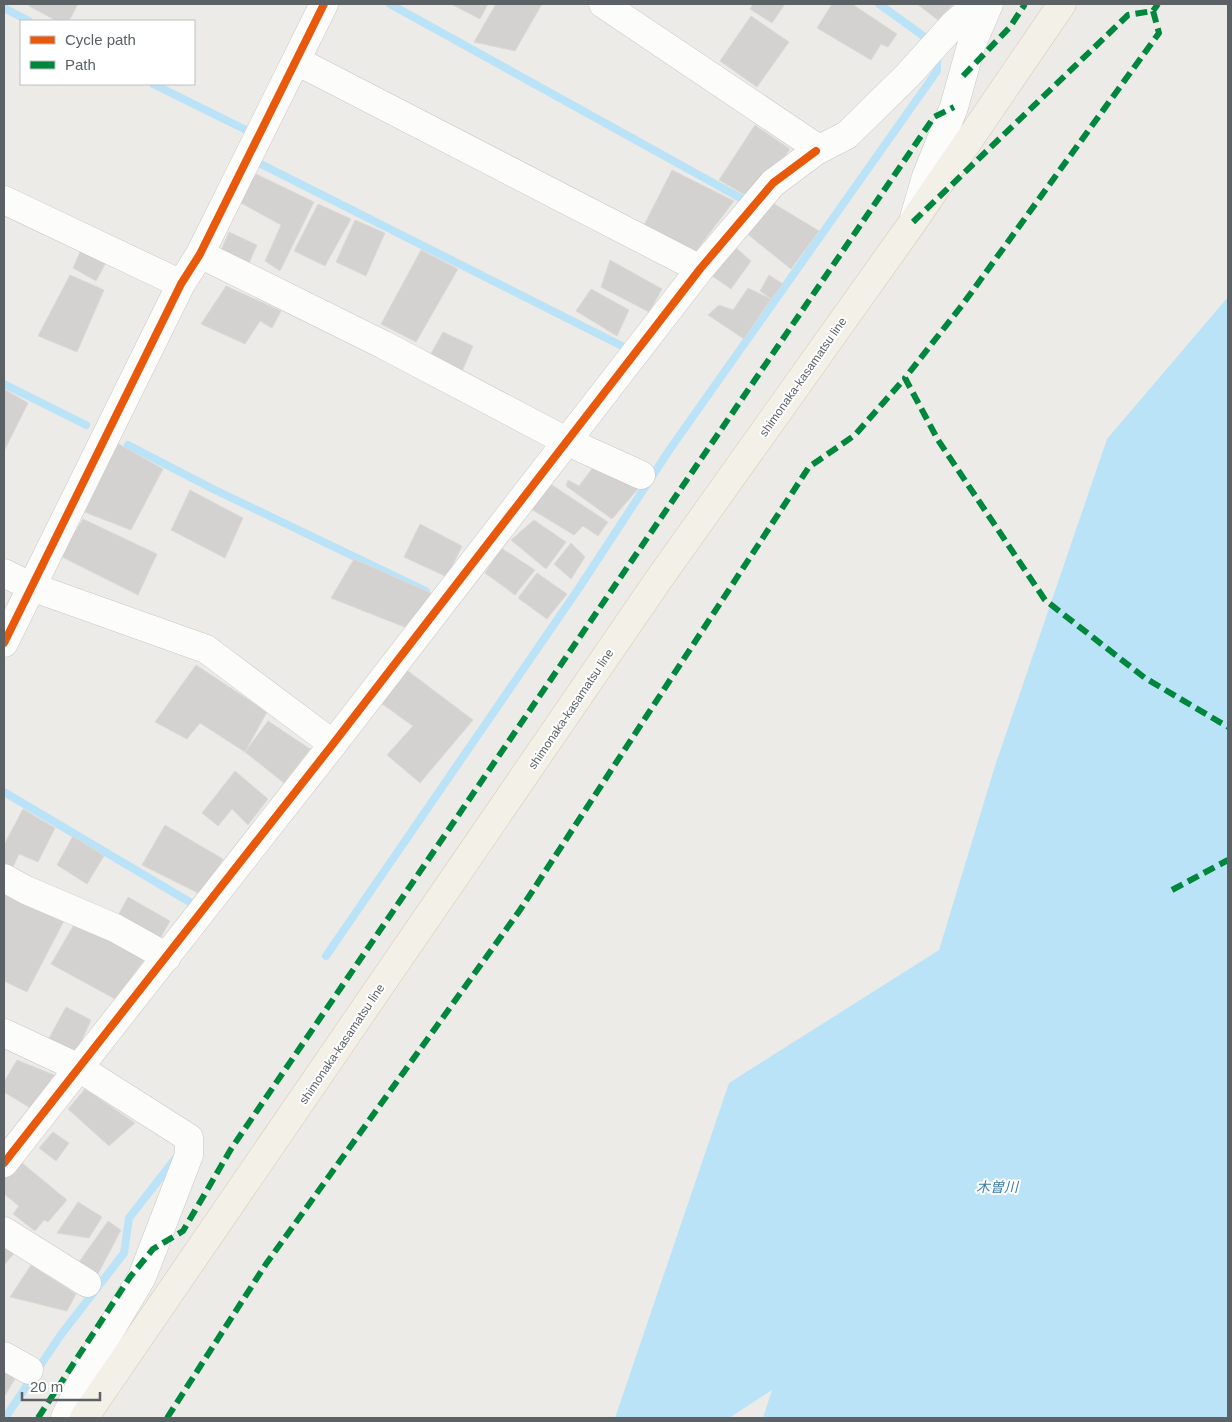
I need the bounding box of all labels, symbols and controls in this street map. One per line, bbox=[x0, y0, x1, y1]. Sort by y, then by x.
legend bbox=[20, 20, 195, 85]
text: Cycle path bbox=[65, 31, 136, 48]
text: Path bbox=[65, 56, 96, 73]
street label: shimonaka-kasamatsu line bbox=[757, 315, 850, 439]
street label: shimonaka-kasamatsu line bbox=[525, 646, 617, 772]
street label: shimonaka-kasamatsu line bbox=[296, 981, 388, 1107]
water label: 木曽川 bbox=[976, 1179, 1020, 1195]
scale bar bbox=[22, 1370, 100, 1402]
text: 20 m bbox=[30, 1378, 63, 1395]

